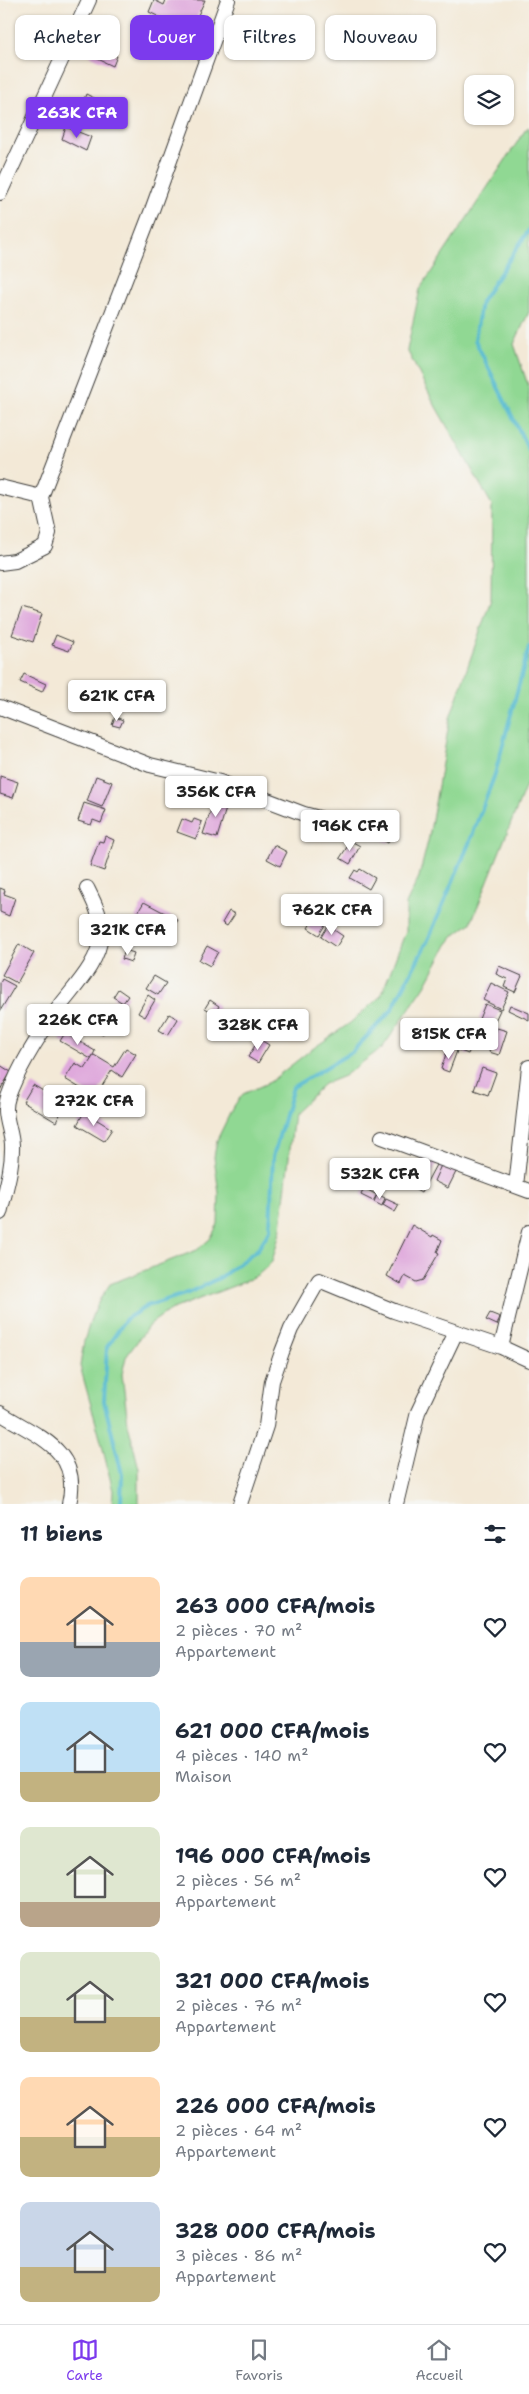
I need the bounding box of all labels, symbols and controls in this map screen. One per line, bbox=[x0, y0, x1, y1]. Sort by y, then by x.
chip: Acheter bbox=[15, 15, 120, 60]
chip: Louer bbox=[130, 15, 214, 60]
chip: Filtres bbox=[224, 15, 315, 60]
chip: Nouveau bbox=[325, 15, 436, 60]
map controls bbox=[464, 75, 514, 125]
button: layers bbox=[464, 75, 514, 125]
pin: 263K CFA bbox=[25, 96, 129, 139]
text: 263K CFA bbox=[37, 102, 117, 123]
pin: 621K CFA bbox=[65, 680, 169, 722]
text: 621K CFA bbox=[79, 685, 155, 706]
pin: 356K CFA bbox=[164, 776, 268, 818]
text: 356K CFA bbox=[176, 781, 256, 802]
pin: 196K CFA bbox=[298, 810, 402, 852]
text: 196K CFA bbox=[312, 815, 388, 836]
pin: 762K CFA bbox=[280, 894, 384, 936]
text: 762K CFA bbox=[292, 899, 372, 920]
pin: 321K CFA bbox=[76, 914, 180, 956]
text: 321K CFA bbox=[90, 919, 166, 940]
pin: 226K CFA bbox=[26, 1004, 130, 1046]
pin: 328K CFA bbox=[206, 1008, 310, 1051]
text: 226K CFA bbox=[38, 1009, 118, 1030]
text: 328K CFA bbox=[218, 1014, 298, 1035]
pin: 815K CFA bbox=[397, 1018, 501, 1060]
text: 815K CFA bbox=[411, 1023, 487, 1044]
pin: 272K CFA bbox=[42, 1084, 146, 1127]
text: 272K CFA bbox=[54, 1090, 134, 1111]
pin: 532K CFA bbox=[328, 1158, 432, 1200]
text: 532K CFA bbox=[340, 1163, 420, 1184]
text: 11 biens bbox=[20, 1520, 103, 1548]
icon: filters bbox=[481, 1520, 509, 1548]
text: 263 000 CFA/mois bbox=[175, 1592, 375, 1620]
icon: home bbox=[60, 1597, 120, 1657]
icon: heart bbox=[481, 1613, 509, 1641]
text: 2 pièces · 70 m² bbox=[175, 1620, 302, 1641]
text: Appartement bbox=[175, 1641, 276, 1662]
text: 621 000 CFA/mois bbox=[175, 1717, 370, 1745]
icon: home bbox=[60, 1722, 120, 1782]
icon: heart bbox=[481, 1738, 509, 1766]
text: 4 pièces · 140 m² bbox=[175, 1745, 309, 1766]
text: Maison bbox=[175, 1766, 232, 1787]
text: 196 000 CFA/mois bbox=[175, 1842, 371, 1870]
icon: home bbox=[60, 1847, 120, 1907]
icon: heart bbox=[481, 1863, 509, 1891]
text: 2 pièces · 56 m² bbox=[175, 1870, 301, 1891]
text: Appartement bbox=[175, 1891, 276, 1912]
text: 321 000 CFA/mois bbox=[175, 1967, 370, 1995]
icon: home bbox=[60, 1972, 120, 2032]
icon: heart bbox=[481, 1988, 509, 2016]
text: 2 pièces · 76 m² bbox=[175, 1995, 302, 2016]
text: Appartement bbox=[175, 2016, 276, 2037]
text: 226 000 CFA/mois bbox=[175, 2092, 376, 2120]
icon: home bbox=[60, 2097, 120, 2157]
icon: heart bbox=[481, 2113, 509, 2141]
text: 2 pièces · 64 m² bbox=[175, 2120, 302, 2141]
text: Appartement bbox=[175, 2141, 276, 2162]
text: 328 000 CFA/mois bbox=[175, 2217, 376, 2245]
icon: home bbox=[60, 2222, 120, 2282]
icon: heart bbox=[481, 2238, 509, 2266]
text: 3 pièces · 86 m² bbox=[175, 2245, 302, 2266]
text: Appartement bbox=[175, 2266, 276, 2287]
tab: Carte bbox=[66, 2336, 103, 2384]
tab: Favoris bbox=[235, 2336, 283, 2384]
tab: Accueil bbox=[415, 2336, 463, 2384]

